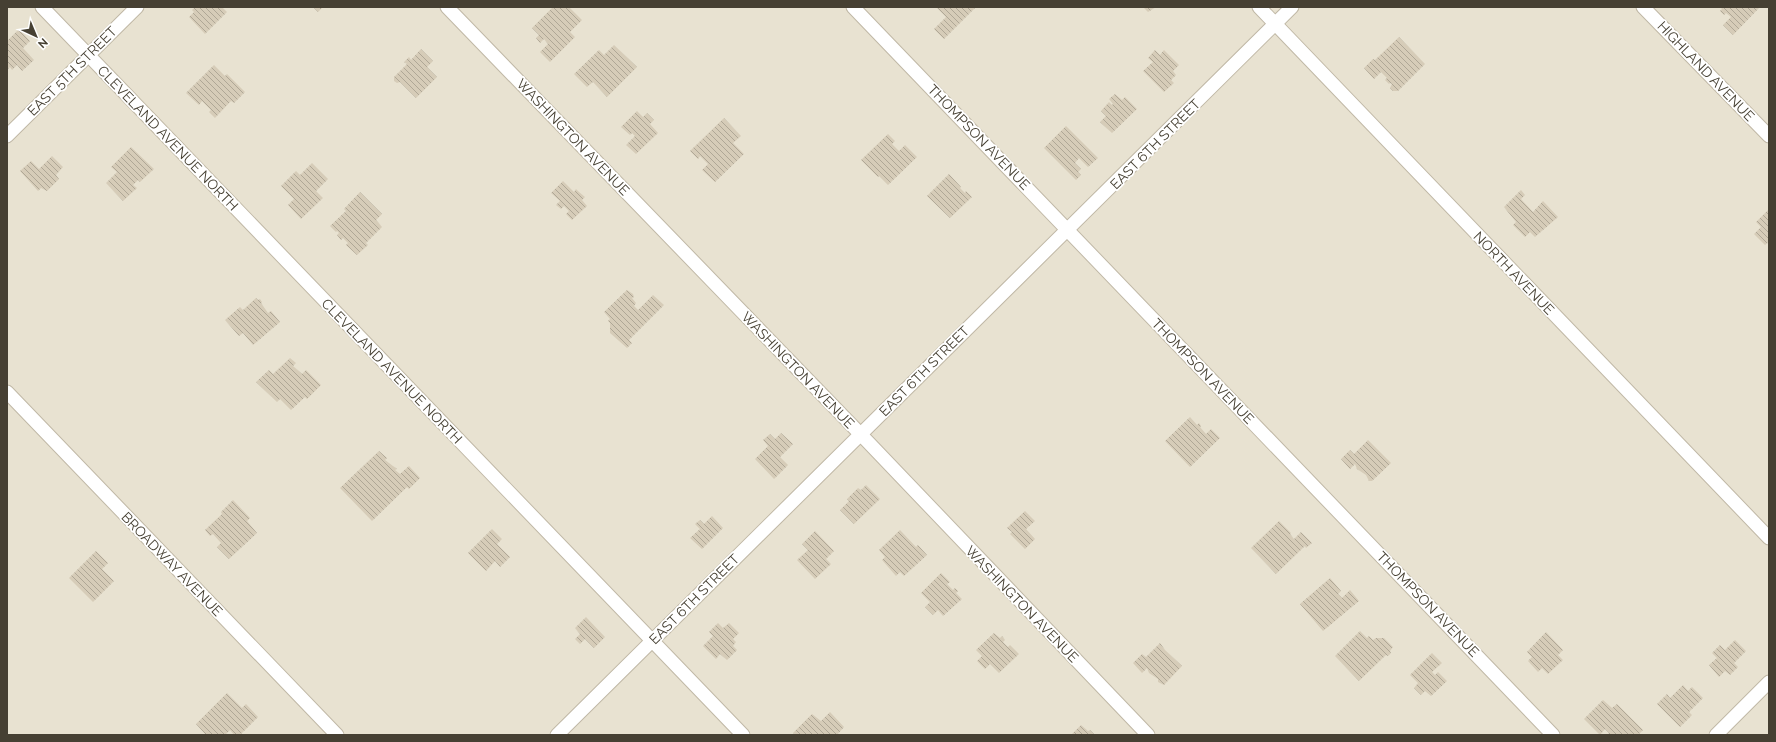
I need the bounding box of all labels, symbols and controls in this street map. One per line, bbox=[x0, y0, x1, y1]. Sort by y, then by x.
north arrow bbox=[16, 16, 56, 56]
street label: HIGHLAND AVENUE bbox=[1654, 18, 1758, 124]
street label: EAST 5TH STREET bbox=[24, 23, 120, 119]
text: N bbox=[35, 35, 50, 50]
street label: CLEVELAND AVENUE NORTH bbox=[94, 62, 242, 214]
street label: WASHINGTON AVENUE bbox=[513, 76, 633, 198]
street label: THOMPSON AVENUE bbox=[925, 81, 1033, 193]
street label: EAST 6TH STREET bbox=[1107, 95, 1204, 192]
street label: NORTH AVENUE bbox=[1470, 228, 1558, 318]
street label: CLEVELAND AVENUE NORTH bbox=[318, 295, 466, 447]
street label: WASHINGTON AVENUE bbox=[738, 309, 858, 431]
street label: THOMPSON AVENUE bbox=[1149, 315, 1257, 427]
street label: EAST 6TH STREET bbox=[876, 322, 973, 419]
street label: BROADWAY AVENUE bbox=[118, 509, 226, 619]
street label: WASHINGTON AVENUE bbox=[962, 543, 1082, 665]
street label: THOMPSON AVENUE bbox=[1374, 548, 1482, 660]
street label: EAST 6TH STREET bbox=[646, 550, 743, 647]

